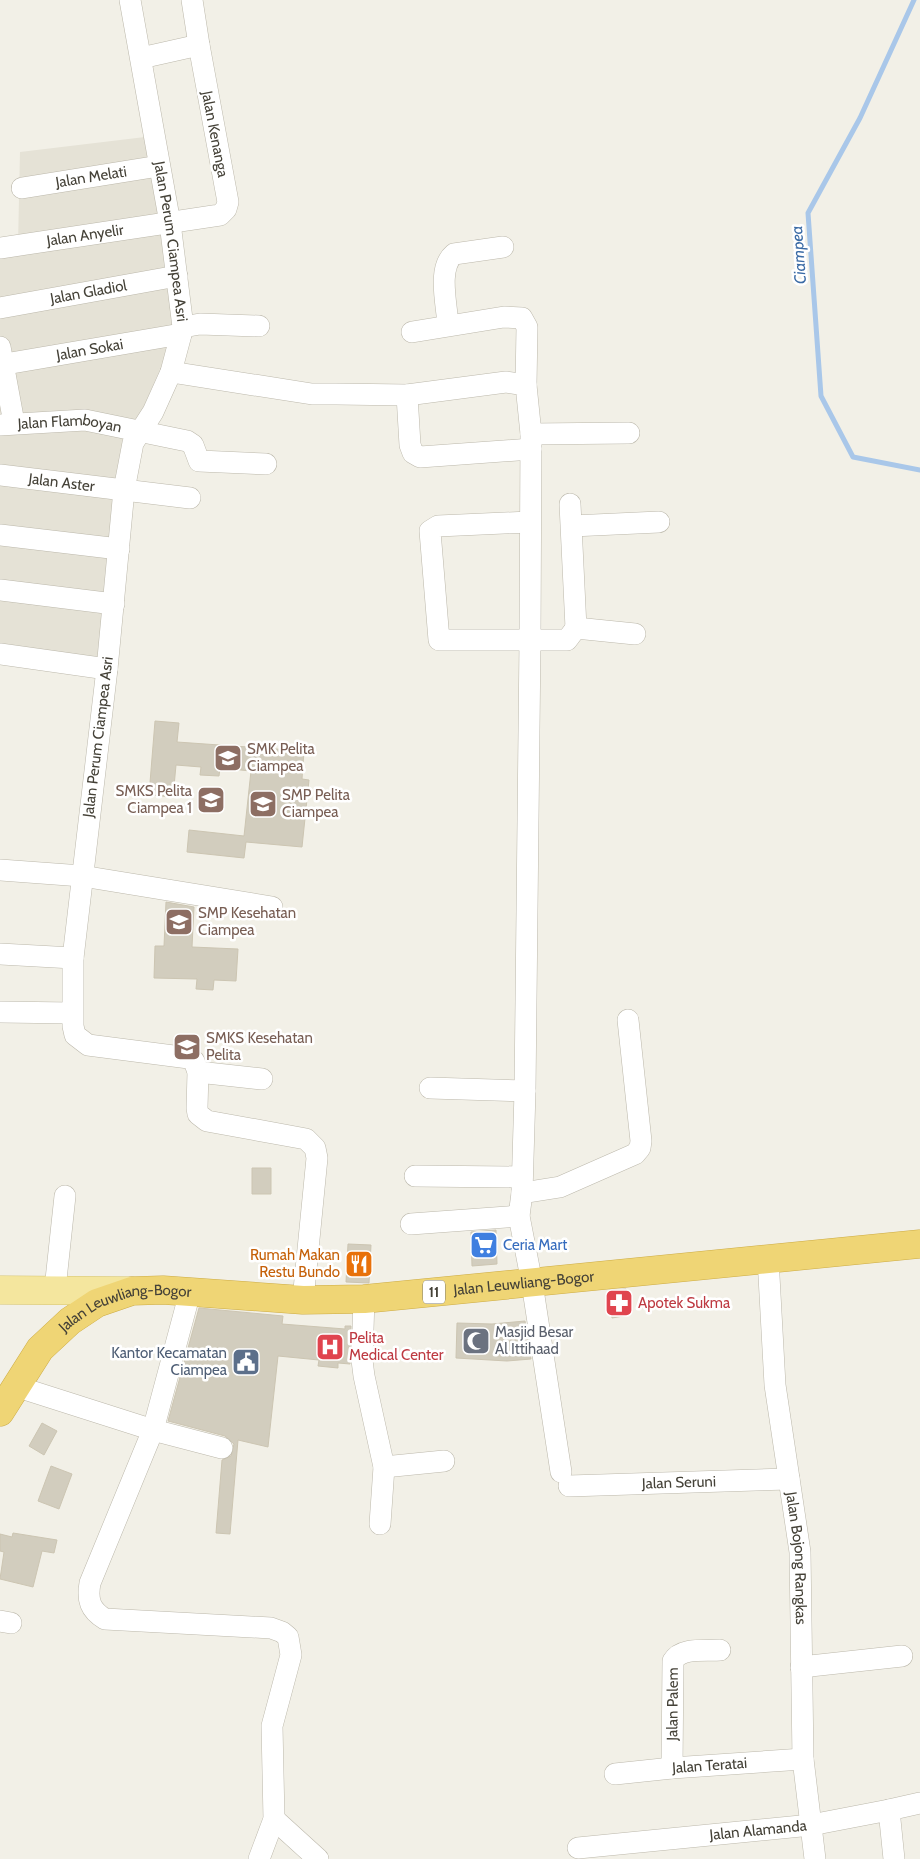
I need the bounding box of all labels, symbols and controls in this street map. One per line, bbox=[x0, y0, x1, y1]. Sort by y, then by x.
street label: Jalan Kenanga bbox=[198, 88, 232, 180]
street label: Jalan Perum Ciampea Asri bbox=[150, 159, 191, 323]
street label: Jalan Melati bbox=[53, 162, 128, 192]
street label: Jalan Anyelir bbox=[44, 221, 125, 250]
water label: Ciampea bbox=[787, 225, 810, 285]
street label: Jalan Gladiol bbox=[48, 276, 129, 308]
street label: Jalan Sokai bbox=[54, 335, 124, 364]
street label: Jalan Flamboyan bbox=[16, 411, 123, 436]
street label: Jalan Aster bbox=[27, 469, 96, 495]
street label: Jalan Perum Ciampea Asri bbox=[79, 656, 117, 819]
place label: SMK Pelita Ciampea bbox=[247, 740, 316, 775]
school or university icon: SMK Pelita Ciampea bbox=[213, 743, 243, 773]
place label: SMKS Pelita Ciampea 1 bbox=[116, 782, 193, 817]
school or university icon: SMKS Pelita Ciampea 1 bbox=[196, 785, 226, 815]
place label: SMP Pelita Ciampea bbox=[282, 786, 351, 821]
school or university icon: SMP Pelita Ciampea bbox=[248, 789, 278, 819]
place label: SMP Kesehatan Ciampea bbox=[198, 904, 296, 939]
school or university icon: SMP Kesehatan Ciampea bbox=[164, 907, 194, 937]
place label: SMKS Kesehatan Pelita bbox=[206, 1029, 313, 1064]
school or university icon: SMKS Kesehatan Pelita bbox=[172, 1032, 202, 1062]
supermarket icon: Ceria Mart bbox=[469, 1230, 499, 1260]
place label: Ceria Mart bbox=[503, 1236, 567, 1254]
place label: Rumah Makan Restu Bundo bbox=[250, 1246, 340, 1281]
restaurant icon: Rumah Makan Restu Bundo bbox=[344, 1249, 374, 1279]
street label: Jalan Leuwliang-Bogor bbox=[452, 1267, 595, 1299]
road number: 11 bbox=[423, 1280, 445, 1304]
street label: Jalan Leuwliang-Bogor bbox=[54, 1281, 192, 1337]
pharmacy icon: Apotek Sukma bbox=[604, 1288, 634, 1318]
place label: Apotek Sukma bbox=[638, 1294, 731, 1312]
place label: Masjid Besar Al Ittihaad bbox=[495, 1323, 574, 1358]
mosque icon: Masjid Besar Al Ittihaad bbox=[461, 1326, 491, 1356]
place label: Pelita Medical Center bbox=[349, 1329, 444, 1364]
hospital icon: Pelita Medical Center bbox=[315, 1332, 345, 1362]
place label: Kantor Kecamatan Ciampea bbox=[111, 1344, 228, 1379]
public building icon: Kantor Kecamatan Ciampea bbox=[231, 1347, 261, 1377]
street label: Jalan Seruni bbox=[641, 1472, 716, 1493]
street label: Jalan Bojong Rangkas bbox=[782, 1490, 810, 1625]
street label: Jalan Palem bbox=[663, 1667, 682, 1742]
street label: Jalan Teratai bbox=[671, 1754, 748, 1777]
street label: Jalan Alamanda bbox=[708, 1816, 808, 1844]

